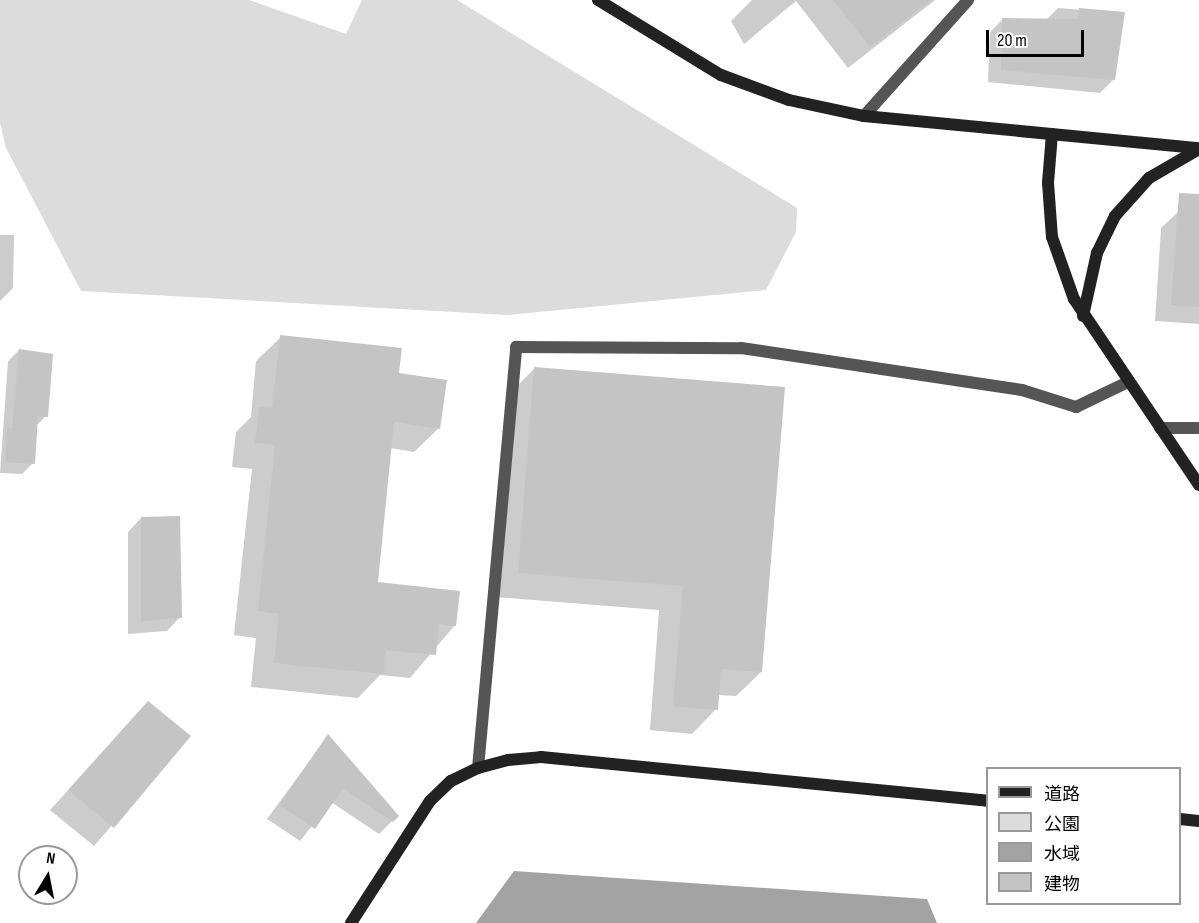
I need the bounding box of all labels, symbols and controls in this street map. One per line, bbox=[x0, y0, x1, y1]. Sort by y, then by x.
scale bar bbox=[989, 18, 1086, 56]
text: 20 m bbox=[997, 30, 1027, 51]
legend bbox=[986, 767, 1181, 905]
text: 道路 bbox=[1044, 784, 1080, 805]
text: 公園 bbox=[1044, 814, 1080, 835]
text: 水域 bbox=[1044, 844, 1080, 865]
north arrow bbox=[18, 845, 78, 905]
text: N bbox=[45, 849, 57, 869]
text: 建物 bbox=[1044, 874, 1080, 895]

